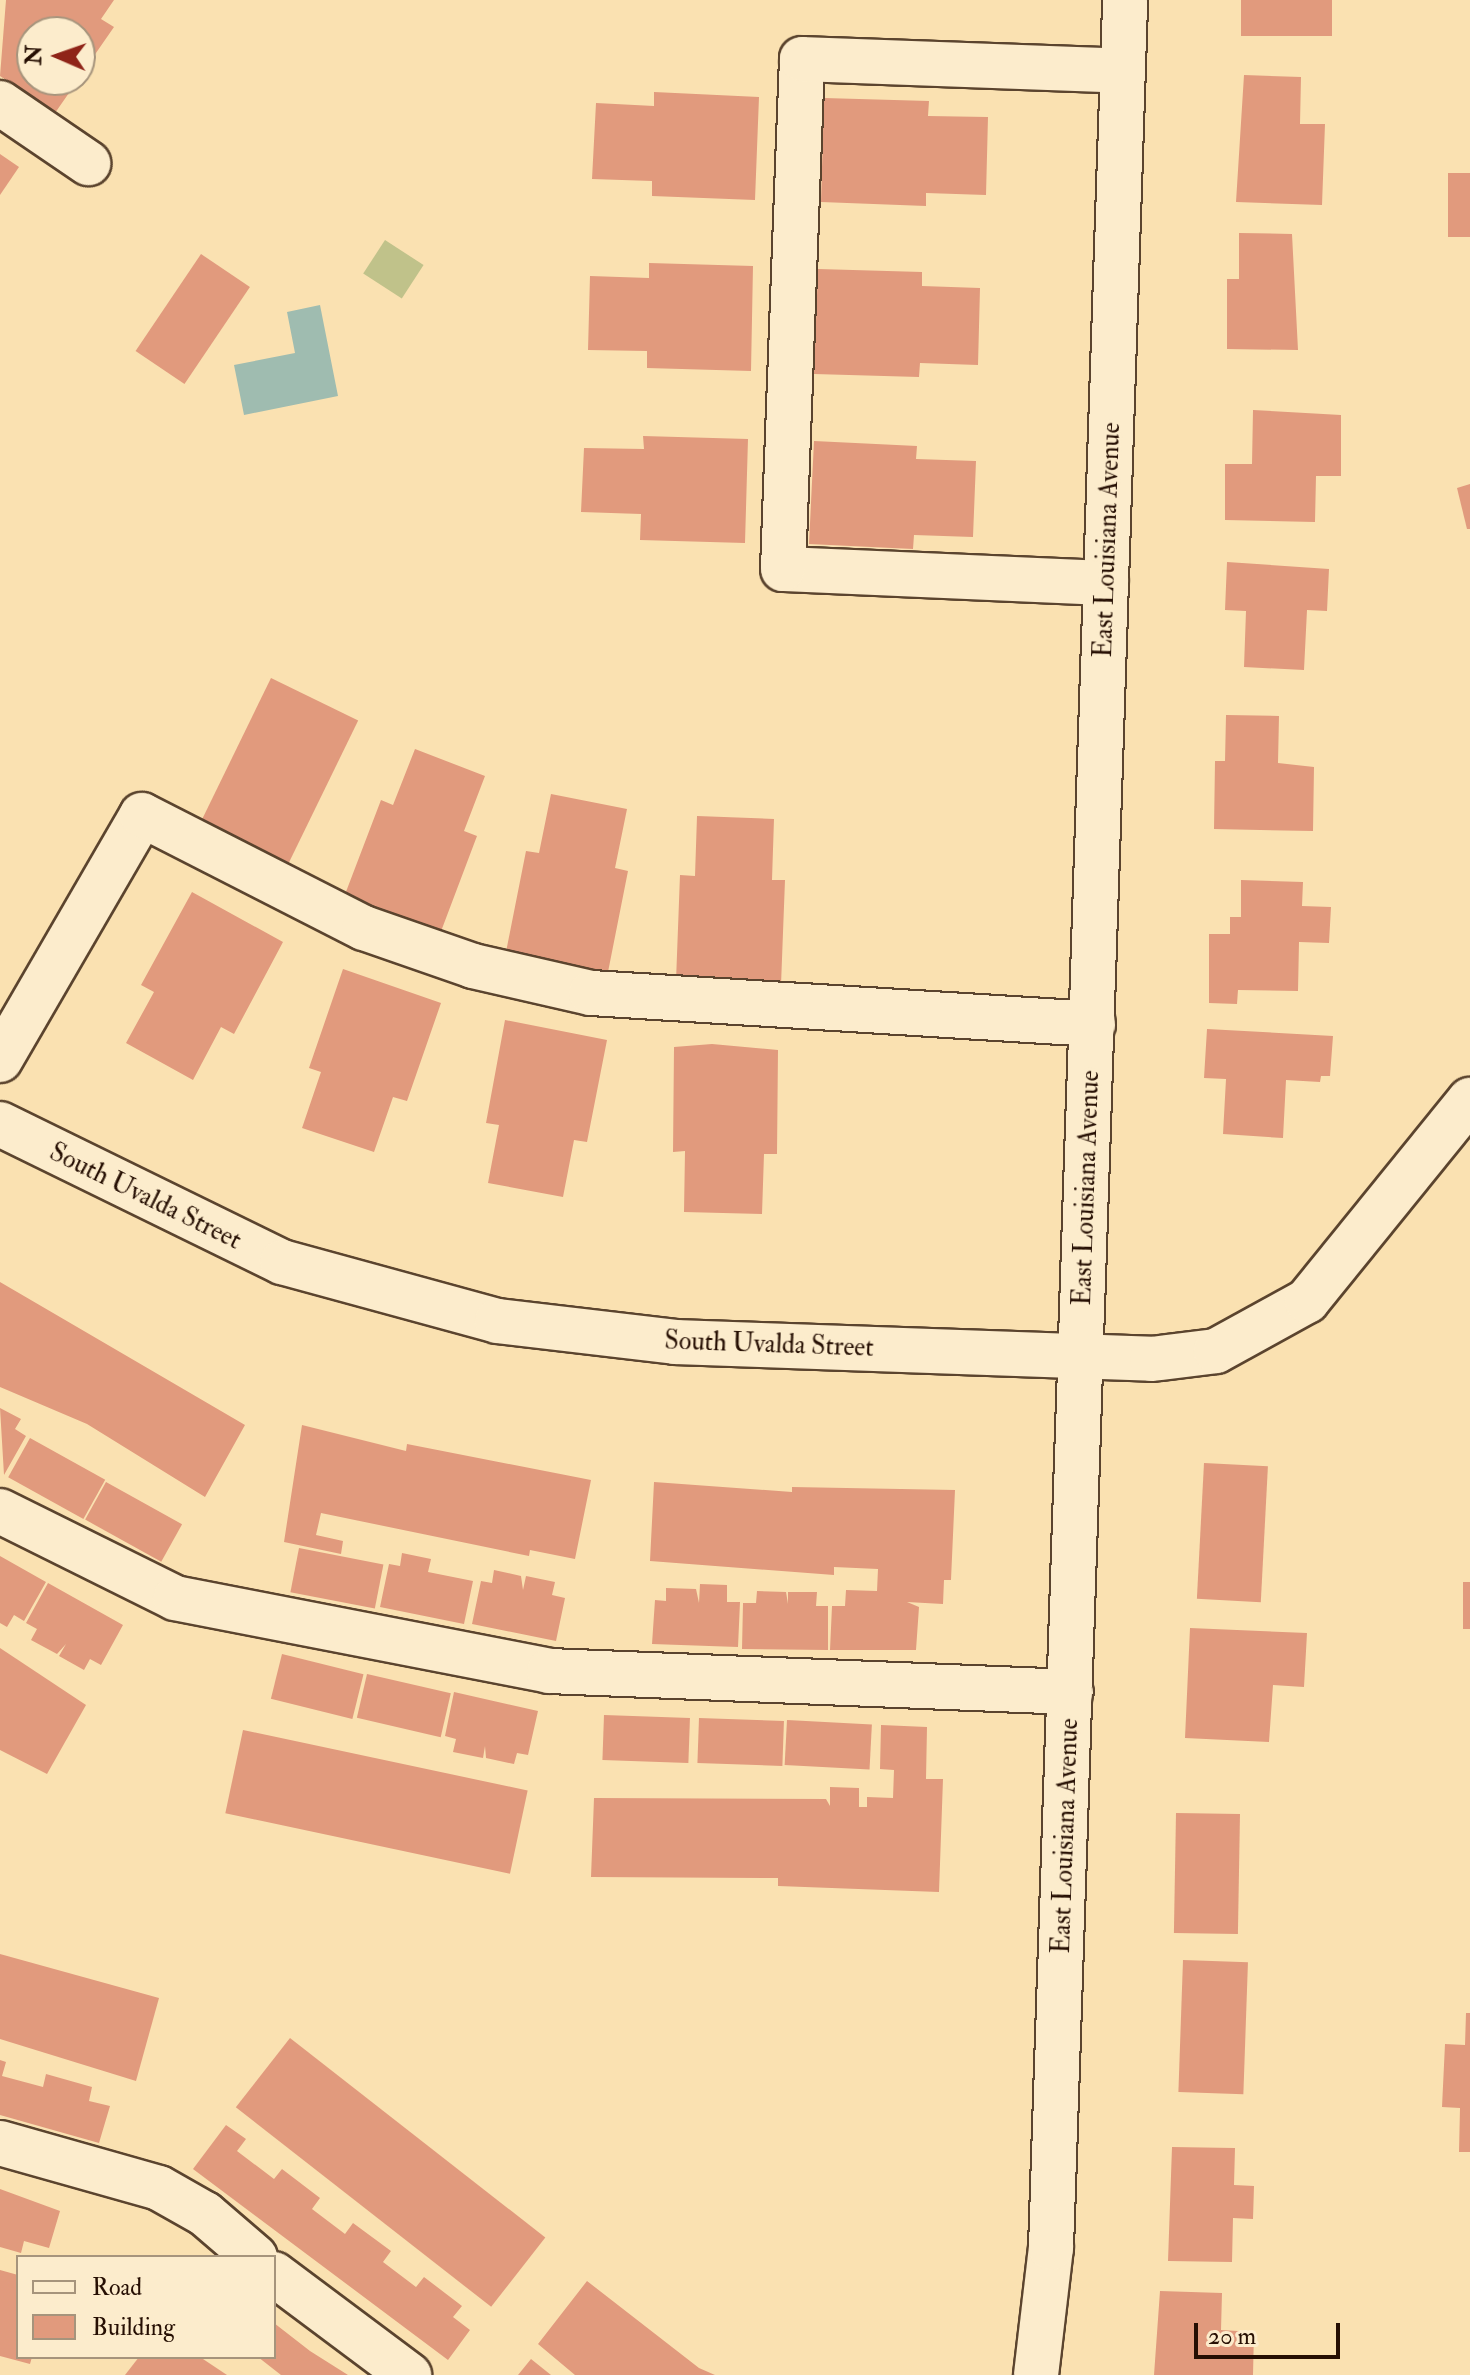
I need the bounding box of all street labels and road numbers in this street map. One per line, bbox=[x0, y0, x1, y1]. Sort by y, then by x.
street label: East Louisiana Avenue bbox=[1088, 422, 1128, 658]
street label: East Louisiana Avenue bbox=[1067, 1070, 1107, 1306]
street label: South Uvalda Street bbox=[44, 1137, 246, 1257]
street label: South Uvalda Street bbox=[664, 1326, 874, 1364]
street label: East Louisiana Avenue bbox=[1046, 1718, 1086, 1954]

